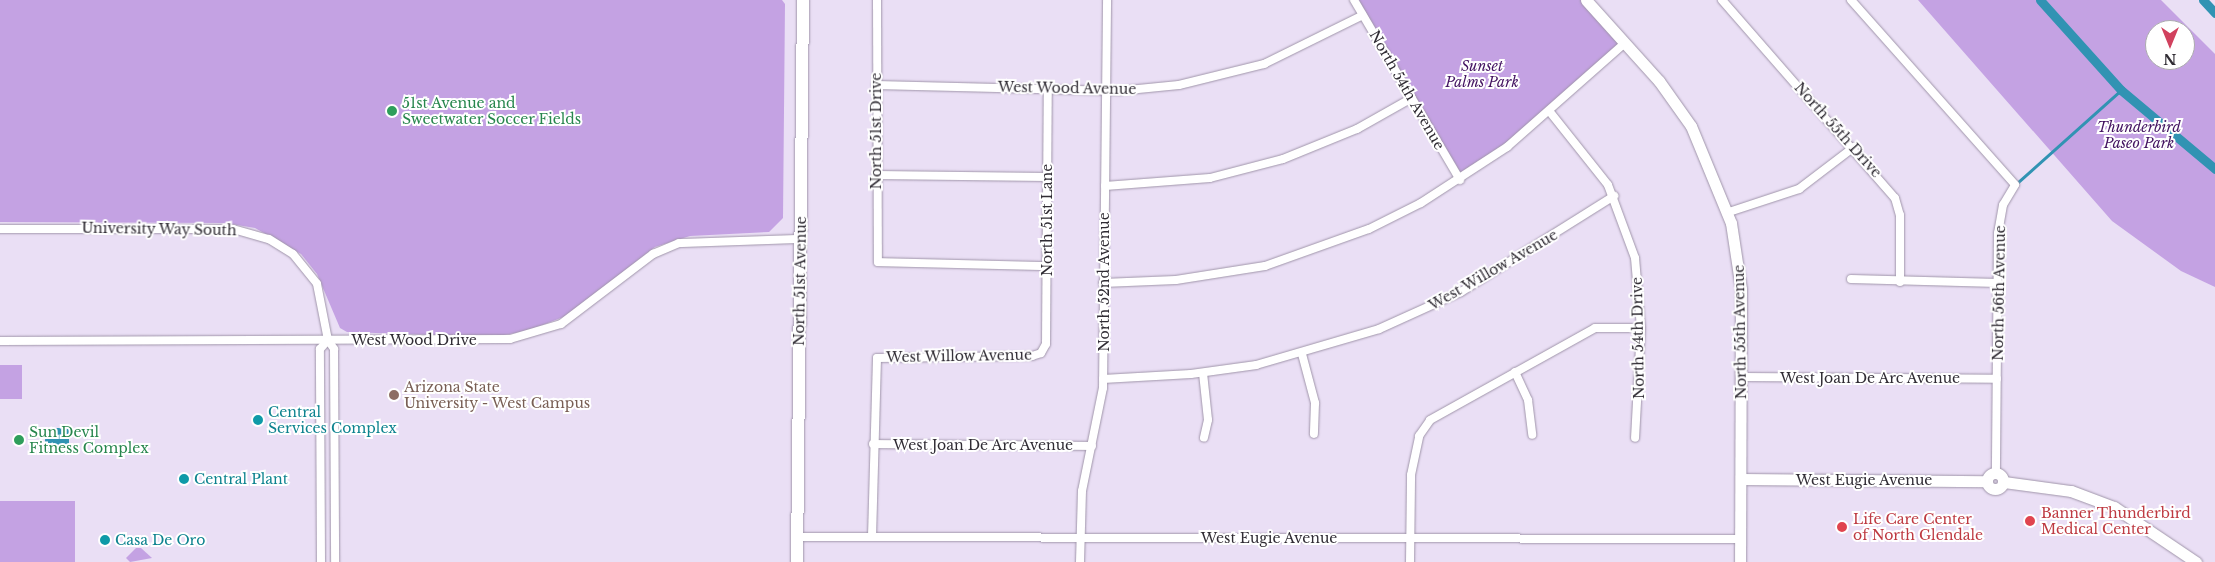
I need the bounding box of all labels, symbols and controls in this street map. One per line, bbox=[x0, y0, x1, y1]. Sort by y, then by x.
north arrow bbox=[2145, 20, 2195, 70]
street label: North 54th Avenue bbox=[1366, 27, 1448, 153]
text: N bbox=[2163, 50, 2177, 68]
park label: Sunset Palms Park bbox=[1445, 58, 1519, 90]
street label: North 51st Drive bbox=[868, 73, 884, 189]
street label: West Wood Avenue bbox=[997, 78, 1137, 98]
street label: North 55th Drive bbox=[1791, 79, 1885, 181]
place label: 51st Avenue and Sweetwater Soccer Fields bbox=[402, 95, 582, 128]
marker: 51st Avenue and Sweetwater Soccer Fields bbox=[386, 105, 398, 117]
park label: Thunderbird Paseo Park bbox=[2097, 119, 2181, 152]
street label: North 51st Lane bbox=[1039, 164, 1055, 276]
street label: North 52nd Avenue bbox=[1096, 212, 1112, 352]
street label: North 51st Avenue bbox=[790, 216, 810, 346]
street label: University Way South bbox=[81, 219, 237, 239]
street label: North 56th Avenue bbox=[1989, 225, 2009, 361]
street label: West Willow Avenue bbox=[1425, 226, 1561, 314]
street label: North 55th Avenue bbox=[1730, 264, 1750, 400]
street label: North 54th Drive bbox=[1629, 277, 1647, 399]
street label: West Wood Drive bbox=[351, 332, 477, 348]
street label: West Willow Avenue bbox=[885, 346, 1033, 366]
street label: West Joan De Arc Avenue bbox=[1779, 370, 1961, 386]
place label: Arizona State University - West Campus bbox=[404, 379, 591, 412]
marker: Arizona State University - West Campus bbox=[388, 389, 400, 401]
place label: Central Services Complex bbox=[268, 404, 397, 437]
marker: Central Services Complex bbox=[252, 414, 264, 426]
place label: Sun Devil Fitness Complex bbox=[29, 424, 149, 457]
marker: Sun Devil Fitness Complex bbox=[13, 434, 25, 446]
street label: West Joan De Arc Avenue bbox=[892, 437, 1074, 453]
place label: Central Plant bbox=[194, 471, 288, 487]
street label: West Eugie Avenue bbox=[1795, 472, 1933, 488]
marker: Central Plant bbox=[178, 473, 190, 485]
place label: Banner Thunderbird Medical Center bbox=[2041, 505, 2191, 538]
place label: Life Care Center of North Glendale bbox=[1853, 511, 1983, 544]
marker: Banner Thunderbird Medical Center bbox=[2023, 514, 2037, 528]
marker: Life Care Center of North Glendale bbox=[1835, 520, 1849, 534]
street label: West Eugie Avenue bbox=[1200, 530, 1338, 546]
place label: Casa De Oro bbox=[115, 532, 205, 548]
marker: Casa De Oro bbox=[99, 534, 111, 546]

